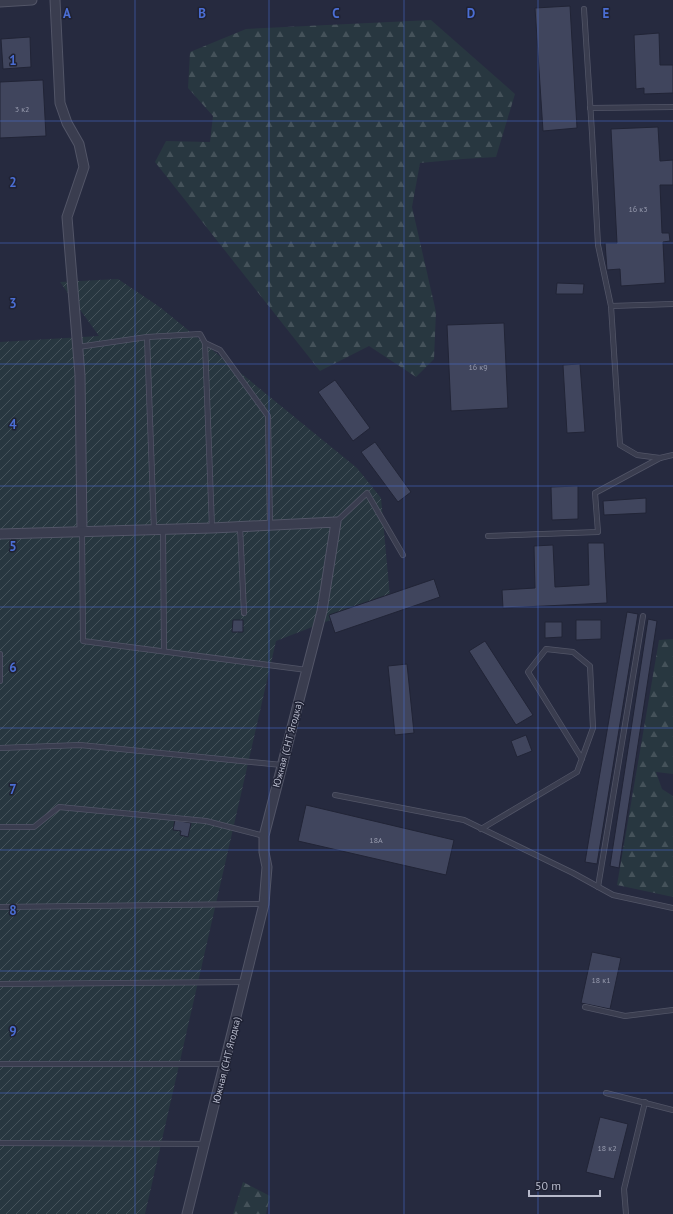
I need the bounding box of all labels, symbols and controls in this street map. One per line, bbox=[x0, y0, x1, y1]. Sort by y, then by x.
text: A bbox=[63, 5, 71, 22]
text: B bbox=[198, 5, 206, 22]
text: C bbox=[332, 5, 340, 22]
text: D bbox=[467, 5, 475, 22]
text: E bbox=[603, 5, 610, 22]
text: 1 bbox=[9, 52, 17, 69]
house number: 3 к2 bbox=[15, 104, 29, 114]
text: 2 bbox=[9, 174, 17, 191]
house number: 16 к3 bbox=[628, 204, 648, 214]
text: 3 bbox=[9, 295, 17, 312]
house number: 16 к9 bbox=[468, 362, 488, 372]
text: 4 bbox=[9, 416, 17, 433]
text: 5 bbox=[9, 538, 17, 555]
text: 6 bbox=[9, 659, 17, 676]
street label: Южная (СНТ Ягодка) bbox=[270, 699, 305, 789]
text: 7 bbox=[9, 781, 17, 798]
house number: 18А bbox=[369, 835, 383, 845]
text: 8 bbox=[9, 902, 17, 919]
house number: 18 к1 bbox=[591, 975, 611, 985]
street label: Южная (СНТ Ягодка) bbox=[209, 1015, 244, 1105]
text: 9 bbox=[9, 1023, 17, 1040]
house number: 18 к2 bbox=[597, 1143, 617, 1153]
scale bar bbox=[529, 1172, 600, 1198]
text: 50 m bbox=[535, 1178, 561, 1193]

